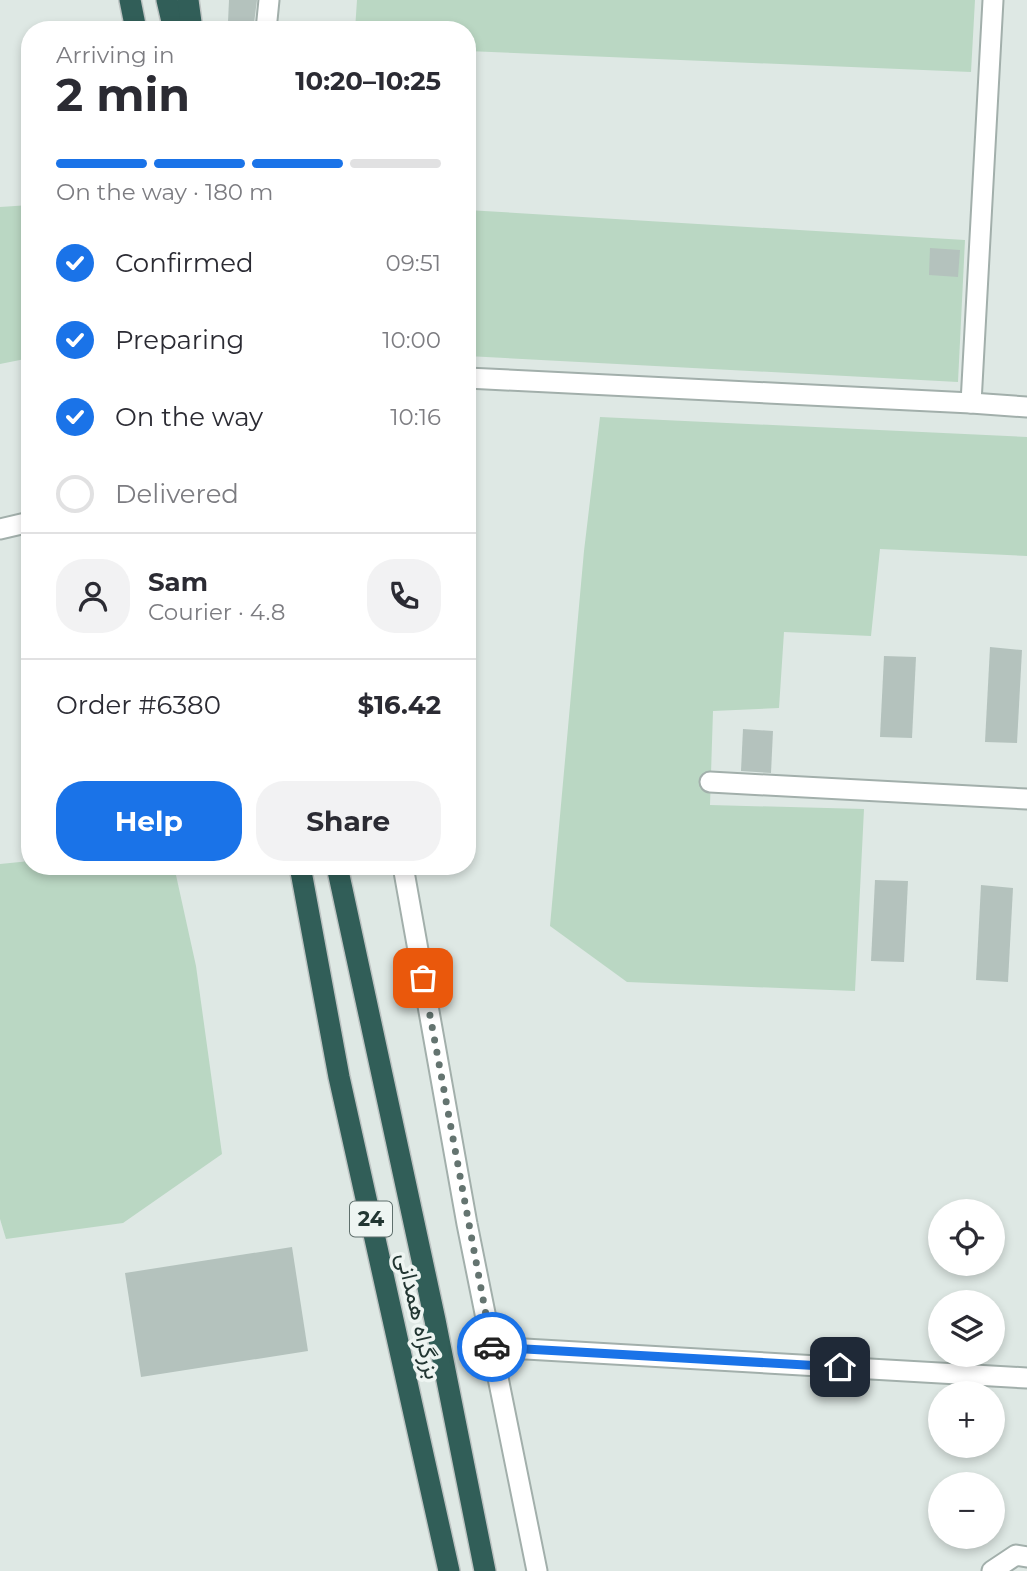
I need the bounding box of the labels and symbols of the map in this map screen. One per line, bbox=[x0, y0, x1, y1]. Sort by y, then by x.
pin bbox=[393, 948, 453, 1008]
road number: 24 bbox=[350, 1202, 392, 1236]
street label: بزرگراه همدانی bbox=[390, 1250, 447, 1382]
courier bbox=[457, 1312, 527, 1382]
pin bbox=[810, 1337, 870, 1397]

